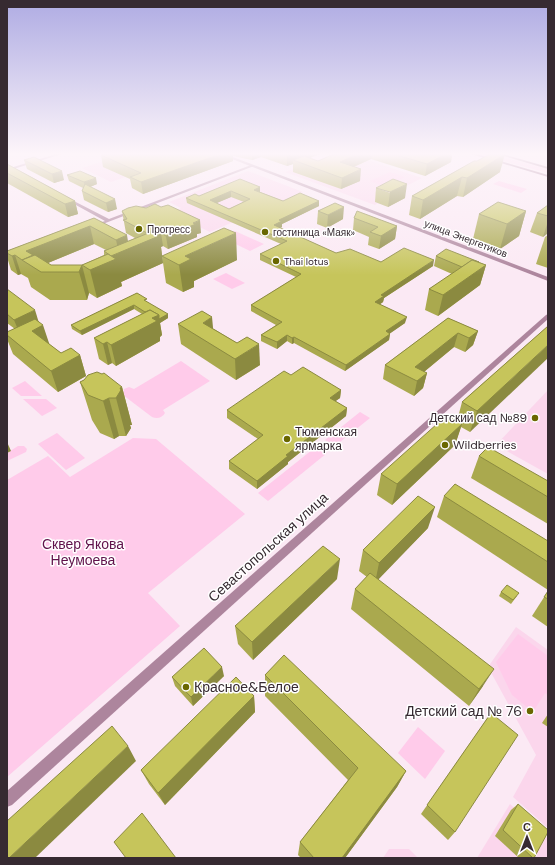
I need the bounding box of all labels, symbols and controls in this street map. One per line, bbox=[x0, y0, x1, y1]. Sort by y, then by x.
street label: улица Энергетиков bbox=[422, 217, 509, 260]
place label: Прогресс bbox=[147, 223, 190, 236]
marker: Прогресс bbox=[134, 224, 144, 234]
place label: гостиница «Маяк» bbox=[273, 226, 356, 239]
marker: гостиница «Маяк» bbox=[260, 227, 270, 237]
place label: Thai lotus bbox=[284, 255, 329, 268]
marker: Thai lotus bbox=[271, 256, 281, 266]
place label: Детский сад №89 bbox=[429, 410, 527, 426]
marker: Детский сад №89 bbox=[530, 413, 540, 423]
place label: Тюменская ярмарка bbox=[295, 424, 357, 454]
marker: Тюменская ярмарка bbox=[282, 434, 292, 444]
place label: Wildberries bbox=[453, 437, 517, 453]
marker: Wildberries bbox=[440, 440, 450, 450]
street label: Севастопольская улица bbox=[204, 488, 332, 606]
park label: Сквер Якова Неумоева bbox=[42, 535, 124, 569]
place label: Красное&Белое bbox=[194, 678, 299, 696]
marker: Красное&Белое bbox=[181, 682, 191, 692]
place label: Детский сад № 76 bbox=[405, 702, 522, 720]
marker: Детский сад № 76 bbox=[525, 706, 535, 716]
north arrow bbox=[507, 817, 547, 857]
text: С bbox=[523, 820, 531, 834]

